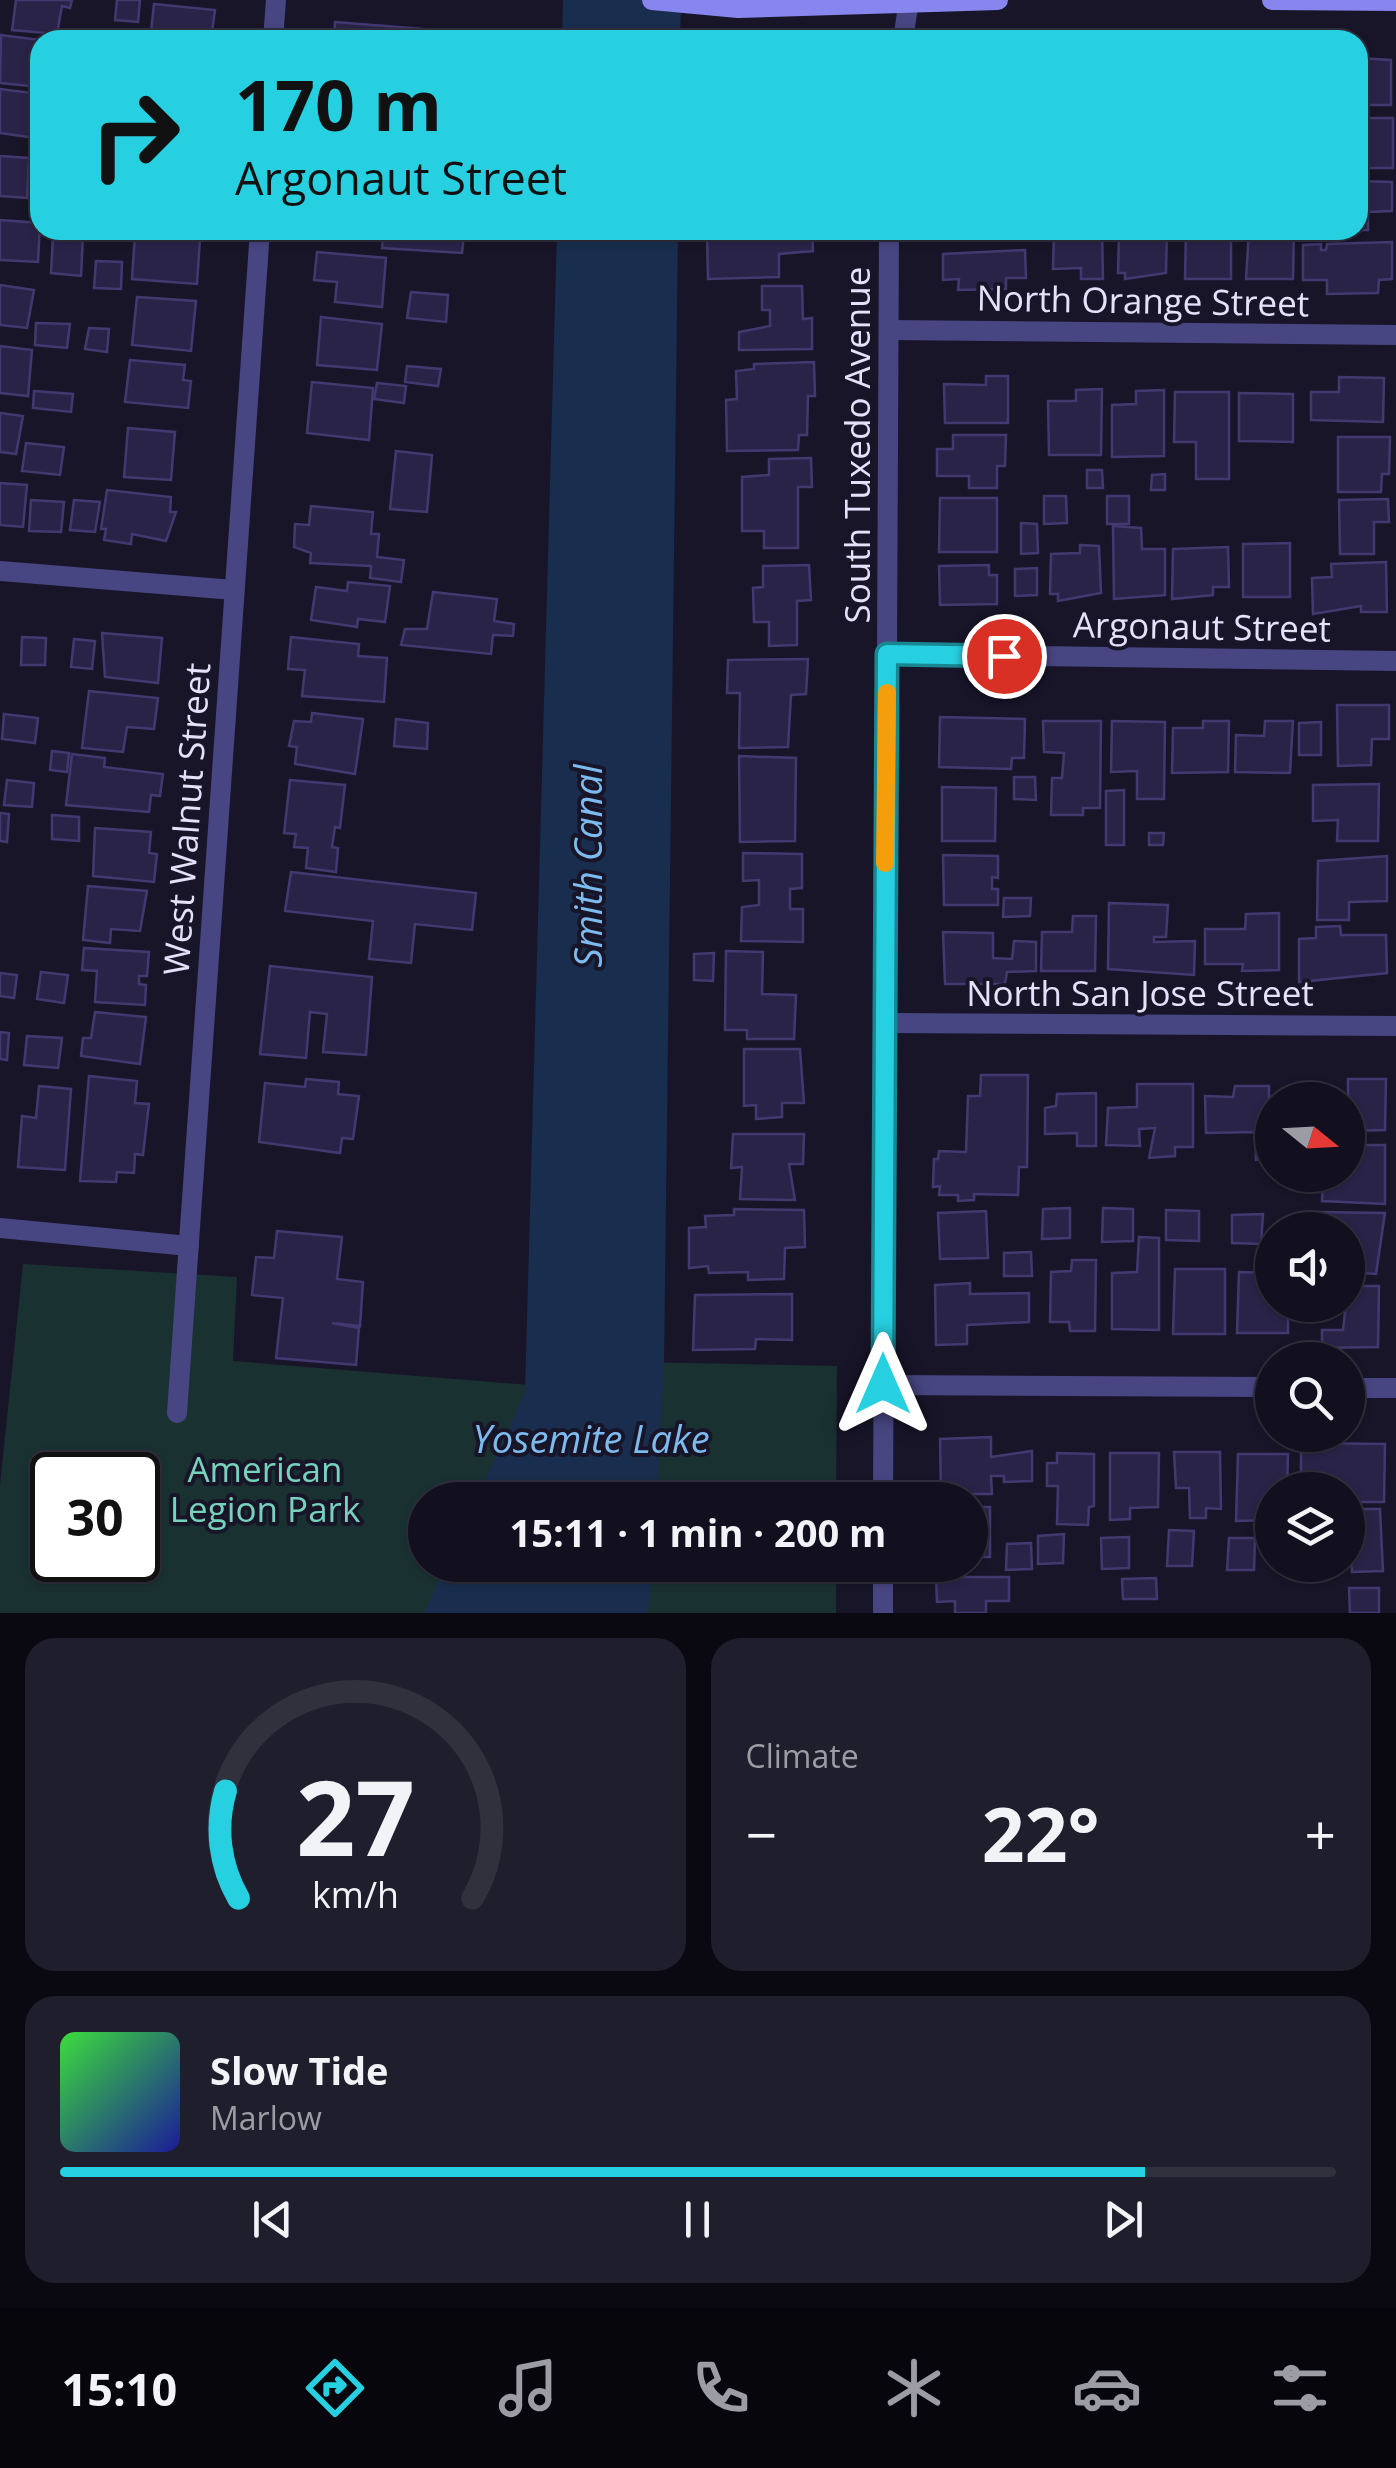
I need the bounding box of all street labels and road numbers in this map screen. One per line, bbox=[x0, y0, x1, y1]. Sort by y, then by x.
street label: South Tuxedo Avenue bbox=[833, 267, 880, 623]
street label: North Orange Street bbox=[976, 274, 1310, 326]
street label: Argonaut Street bbox=[1073, 600, 1331, 652]
street label: West Walnut Street bbox=[152, 661, 220, 977]
street label: North San Jose Street bbox=[966, 969, 1314, 1016]

